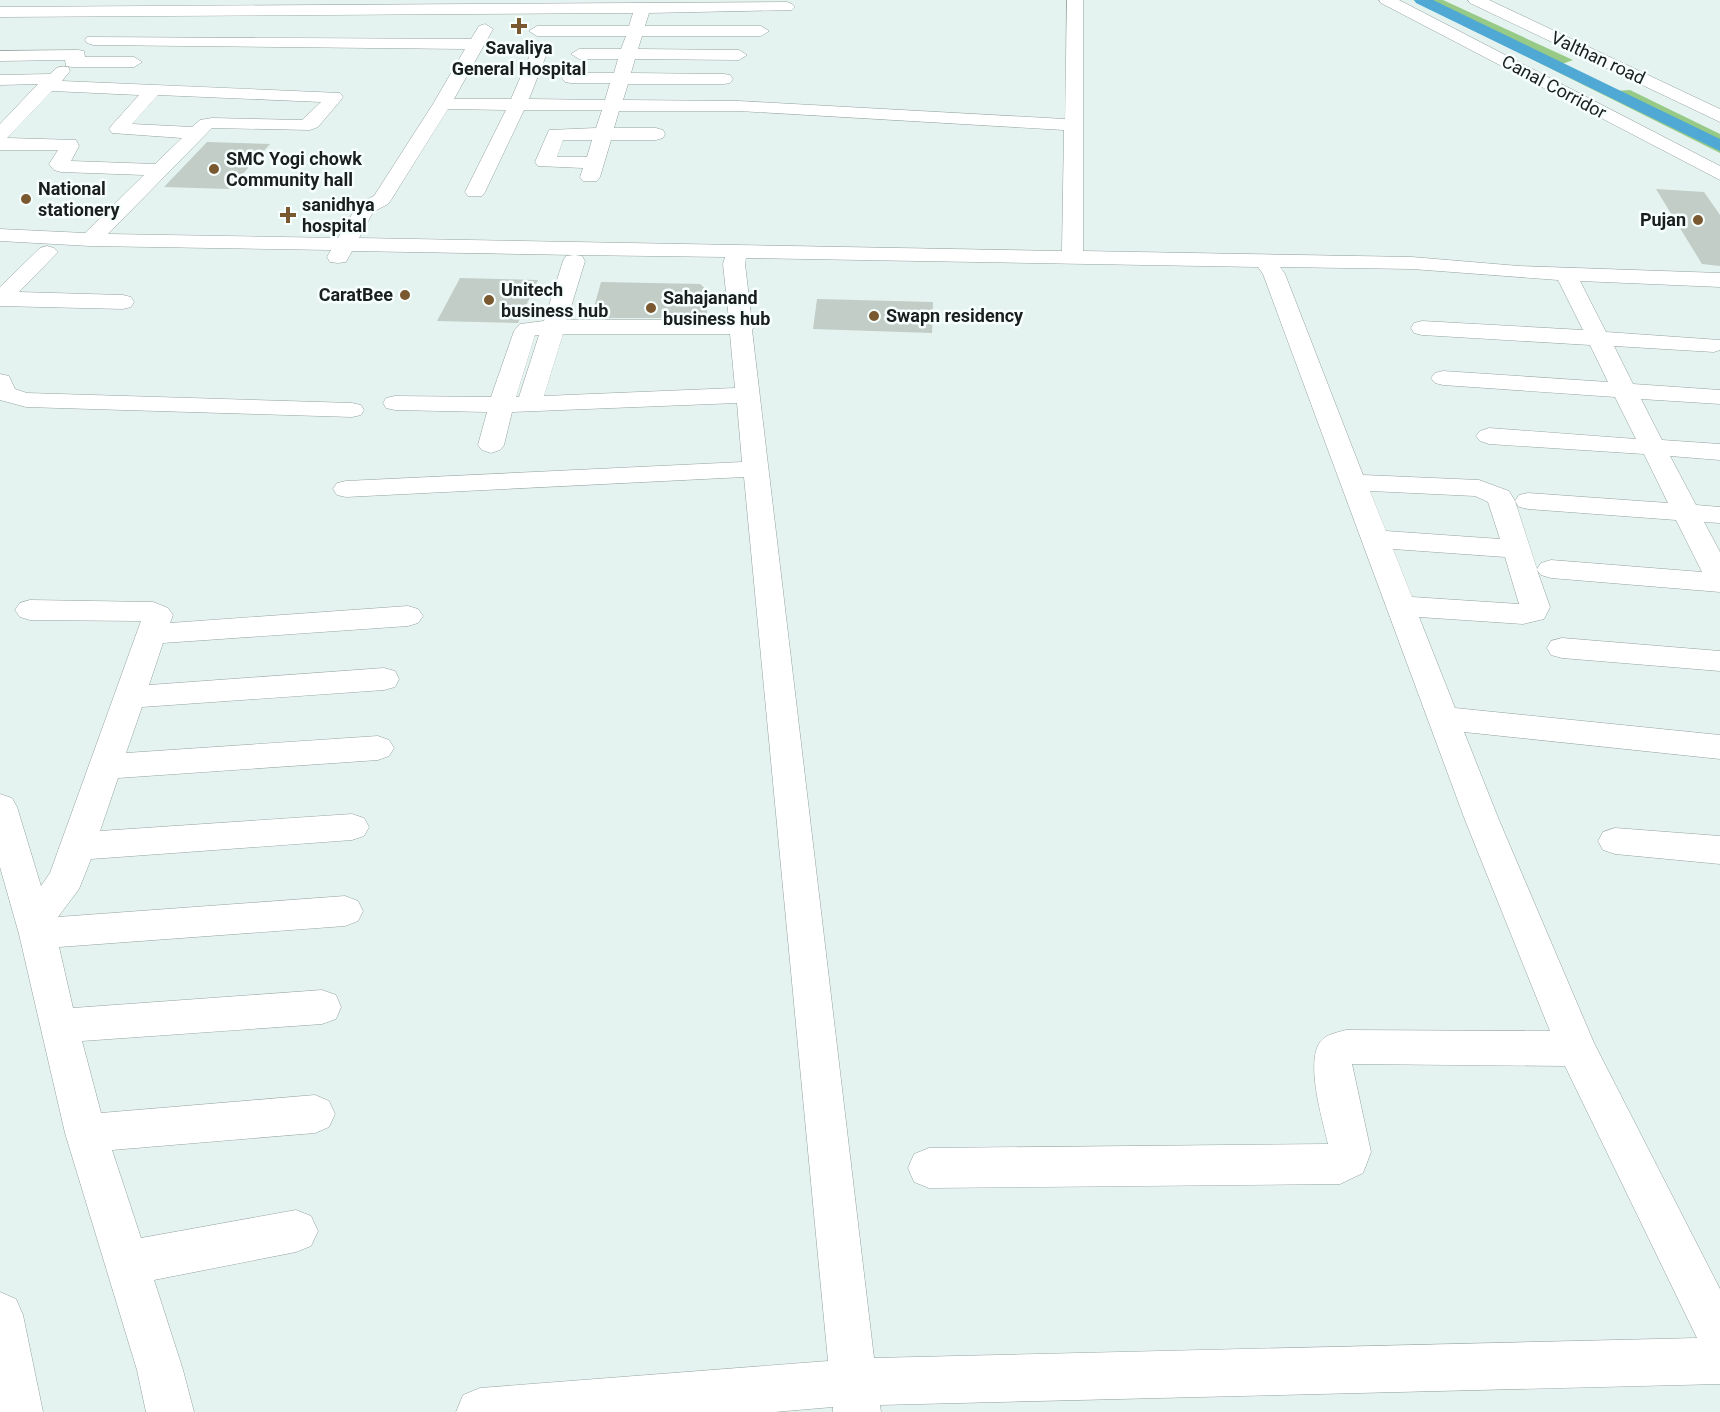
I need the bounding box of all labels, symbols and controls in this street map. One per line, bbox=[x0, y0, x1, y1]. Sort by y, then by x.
marker: Savaliya General Hospital bbox=[510, 17, 528, 35]
street label: Valthan road bbox=[1548, 27, 1649, 88]
place label: Savaliya General Hospital bbox=[452, 37, 586, 79]
street label: Canal Corridor bbox=[1498, 50, 1610, 123]
place label: SMC Yogi chowk Community hall bbox=[226, 148, 362, 190]
marker: SMC Yogi chowk Community hall bbox=[207, 162, 221, 176]
place label: National stationery bbox=[38, 178, 121, 220]
marker: National stationery bbox=[19, 192, 33, 206]
place label: sanidhya hospital bbox=[302, 194, 375, 236]
marker: sanidhya hospital bbox=[279, 206, 297, 224]
place label: Pujan bbox=[1640, 209, 1686, 230]
marker: Pujan bbox=[1691, 213, 1705, 227]
place label: Unitech business hub bbox=[501, 279, 608, 321]
place label: CaratBee bbox=[319, 284, 393, 305]
place label: Sahajanand business hub bbox=[663, 287, 770, 329]
marker: CaratBee bbox=[398, 288, 412, 302]
marker: Unitech business hub bbox=[482, 293, 496, 307]
marker: Sahajanand business hub bbox=[644, 301, 658, 315]
place label: Swapn residency bbox=[886, 305, 1024, 326]
marker: Swapn residency bbox=[867, 309, 881, 323]

